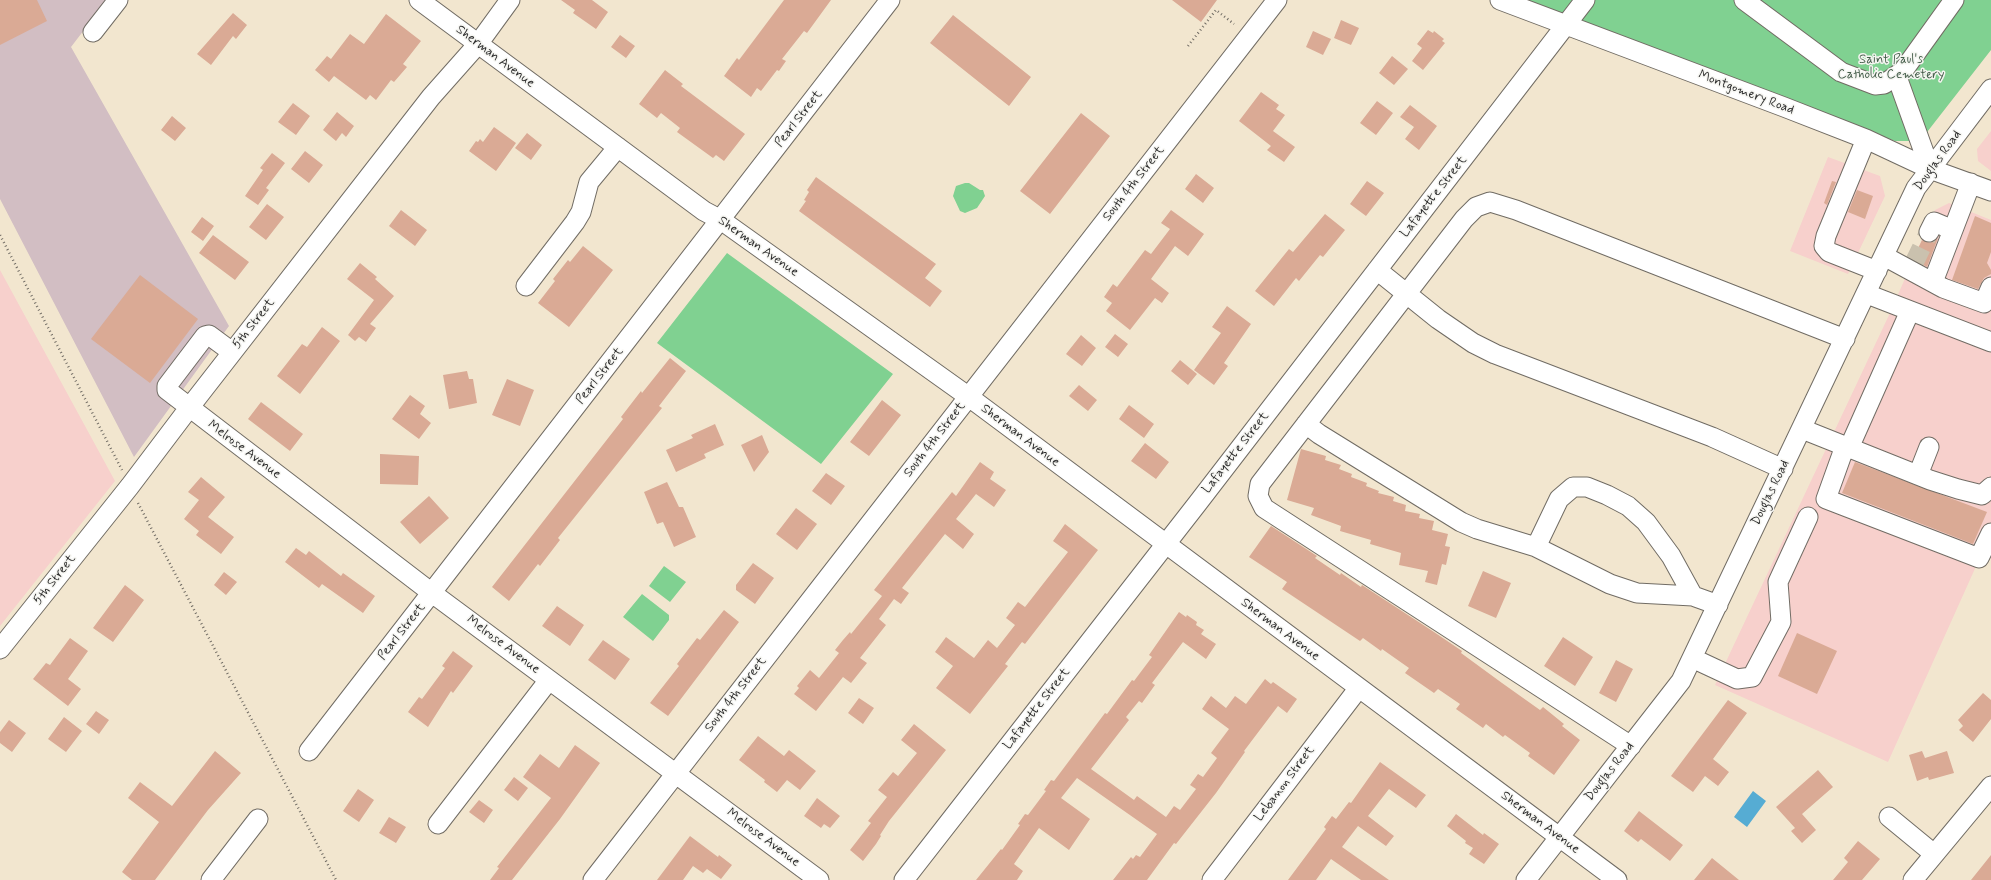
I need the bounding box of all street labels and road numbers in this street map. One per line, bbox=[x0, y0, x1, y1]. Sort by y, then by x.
street label: Sherman Avenue bbox=[453, 22, 537, 92]
street label: Montgomery Road bbox=[1696, 68, 1796, 118]
street label: Pearl Street bbox=[772, 87, 826, 151]
street label: Douglas Road bbox=[1911, 128, 1965, 194]
street label: South 4th Street bbox=[1100, 143, 1168, 225]
street label: Lafayette Street bbox=[1397, 153, 1471, 241]
street label: Sherman Avenue bbox=[715, 213, 801, 281]
street label: 5th Street bbox=[230, 296, 278, 352]
street label: Pearl Street bbox=[573, 344, 627, 408]
street label: South 4th Street bbox=[901, 399, 969, 481]
street label: Sherman Avenue bbox=[978, 401, 1062, 471]
street label: Lafayette Street bbox=[1199, 409, 1273, 497]
street label: Melrose Avenue bbox=[204, 417, 284, 483]
street label: Douglas Road bbox=[1748, 458, 1794, 528]
street label: 5th Street bbox=[31, 552, 79, 608]
street label: Sherman Avenue bbox=[1238, 595, 1322, 665]
street label: Pearl Street bbox=[375, 600, 429, 664]
street label: Melrose Avenue bbox=[463, 612, 543, 678]
street label: South 4th Street bbox=[702, 654, 770, 736]
street label: Lafayette Street bbox=[1000, 665, 1074, 753]
street label: Douglas Road bbox=[1582, 739, 1638, 805]
street label: Lebanon Street bbox=[1252, 743, 1318, 825]
street label: Sherman Avenue bbox=[1498, 788, 1582, 858]
street label: Melrose Avenue bbox=[723, 805, 803, 871]

